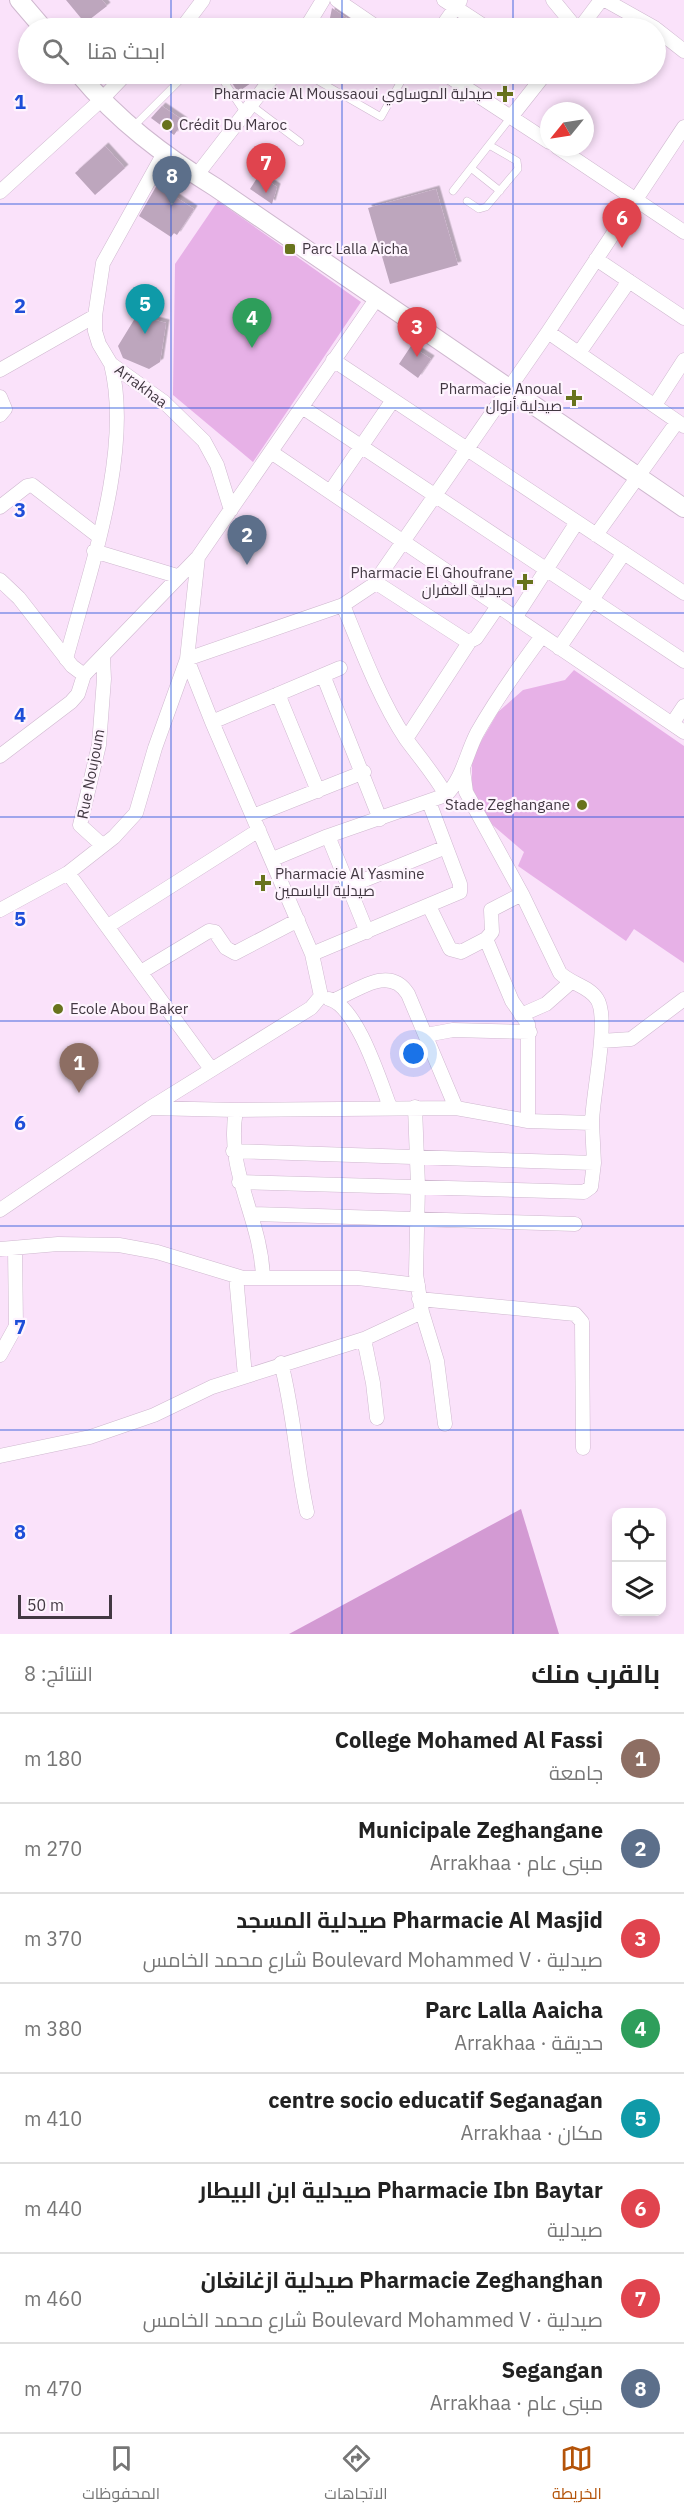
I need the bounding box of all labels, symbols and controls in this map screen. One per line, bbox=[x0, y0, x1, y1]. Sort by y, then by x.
search box bbox=[18, 18, 666, 84]
icon: search bbox=[39, 35, 72, 68]
text: ابحث هنا bbox=[87, 36, 166, 65]
place label: Pharmacie Al Moussaoui صيدلية الموساوي bbox=[214, 84, 493, 106]
marker: Pharmacie Al Moussaoui صيدلية الموساوي bbox=[498, 87, 512, 101]
text: 1 bbox=[14, 88, 26, 115]
north arrow bbox=[540, 102, 594, 156]
place label: Crédit Du Maroc bbox=[179, 115, 287, 134]
marker: Crédit Du Maroc bbox=[160, 118, 174, 132]
pin: 7 bbox=[246, 144, 286, 193]
pin: 8 bbox=[152, 156, 192, 206]
pin: 6 bbox=[602, 198, 642, 248]
place label: Parc Lalla Aicha bbox=[302, 239, 408, 258]
marker: Parc Lalla Aicha bbox=[283, 242, 297, 256]
pin: 5 bbox=[126, 284, 164, 334]
text: 2 bbox=[14, 292, 26, 319]
pin: 4 bbox=[232, 298, 272, 348]
pin: 3 bbox=[398, 308, 436, 357]
street label: Arrakhaa bbox=[111, 360, 171, 412]
place label: Pharmacie Anoual صيدلية أنوال bbox=[440, 379, 562, 415]
marker: Pharmacie Anoual صيدلية أنوال bbox=[567, 391, 581, 405]
text: 3 bbox=[14, 496, 26, 523]
pin: 2 bbox=[228, 516, 266, 565]
place label: Pharmacie El Ghoufrane صيدلية الغفران bbox=[350, 563, 513, 600]
marker: Pharmacie El Ghoufrane صيدلية الغفران bbox=[518, 575, 532, 589]
text: 4 bbox=[14, 701, 26, 728]
street label: Rue Noujoum bbox=[72, 727, 109, 820]
place label: Stade Zeghangane bbox=[445, 795, 570, 814]
marker: Stade Zeghangane bbox=[575, 798, 589, 812]
place label: Pharmacie Al Yasmine صيدلية الياسمين bbox=[275, 864, 425, 901]
marker: Pharmacie Al Yasmine صيدلية الياسمين bbox=[256, 876, 270, 890]
text: 5 bbox=[14, 905, 26, 932]
place label: Ecole Abou Baker bbox=[70, 999, 189, 1018]
marker: Ecole Abou Baker bbox=[51, 1002, 65, 1016]
your location bbox=[399, 1039, 428, 1068]
pin: 1 bbox=[60, 1044, 98, 1093]
text: 6 bbox=[14, 1109, 26, 1136]
text: 7 bbox=[14, 1313, 26, 1340]
map controls bbox=[612, 1508, 666, 1616]
button: locate bbox=[612, 1508, 666, 1562]
text: 8 bbox=[14, 1518, 26, 1545]
button: layers bbox=[612, 1562, 666, 1616]
scale bar bbox=[18, 1592, 112, 1620]
text: 50 m bbox=[27, 1595, 64, 1615]
text: بالقرب منك bbox=[531, 1656, 660, 1690]
text: النتائج: 8 bbox=[24, 1660, 93, 1687]
text: College Mohamed Al Fassi bbox=[335, 1725, 603, 1754]
text: 180 m bbox=[24, 1745, 82, 1772]
text: 1 bbox=[635, 1745, 647, 1772]
text: جامعة bbox=[549, 1759, 603, 1786]
text: Municipale Zeghangane bbox=[358, 1815, 603, 1844]
text: 270 m bbox=[24, 1835, 82, 1862]
text: 2 bbox=[635, 1835, 647, 1862]
text: مبنى عام · Arrakhaa bbox=[430, 1849, 603, 1876]
text: Pharmacie Al Masjid صيدلية المسجد bbox=[236, 1905, 603, 1934]
text: 370 m bbox=[24, 1925, 82, 1952]
text: 3 bbox=[635, 1925, 647, 1952]
text: صيدلية · Boulevard Mohammed V شارع محمد الخامس bbox=[143, 1946, 603, 1973]
text: Parc Lalla Aaicha bbox=[425, 1995, 603, 2024]
text: 380 m bbox=[24, 2015, 82, 2042]
text: 4 bbox=[635, 2015, 647, 2042]
text: حديقة · Arrakhaa bbox=[454, 2029, 603, 2056]
text: centre socio educatif Seganagan bbox=[268, 2085, 603, 2114]
text: 410 m bbox=[24, 2105, 82, 2132]
text: 5 bbox=[635, 2105, 647, 2132]
text: مكان · Arrakhaa bbox=[460, 2119, 603, 2146]
text: Pharmacie Ibn Baytar صيدلية ابن البيطار bbox=[199, 2175, 603, 2204]
text: 440 m bbox=[24, 2195, 82, 2222]
text: 6 bbox=[635, 2195, 647, 2222]
text: صيدلية bbox=[547, 2216, 603, 2243]
text: Pharmacie Zeghanghan صيدلية ازغانغان bbox=[201, 2265, 603, 2294]
text: 460 m bbox=[24, 2285, 82, 2312]
text: 7 bbox=[635, 2285, 647, 2312]
text: صيدلية · Boulevard Mohammed V شارع محمد الخامس bbox=[143, 2306, 603, 2333]
text: Segangan bbox=[501, 2355, 603, 2384]
text: 470 m bbox=[24, 2375, 82, 2402]
text: 8 bbox=[635, 2375, 647, 2402]
text: مبنى عام · Arrakhaa bbox=[430, 2389, 603, 2416]
tab: المحفوظات bbox=[82, 2442, 160, 2508]
tab: الاتجاهات bbox=[324, 2442, 388, 2508]
tab: الخريطة bbox=[552, 2442, 602, 2508]

